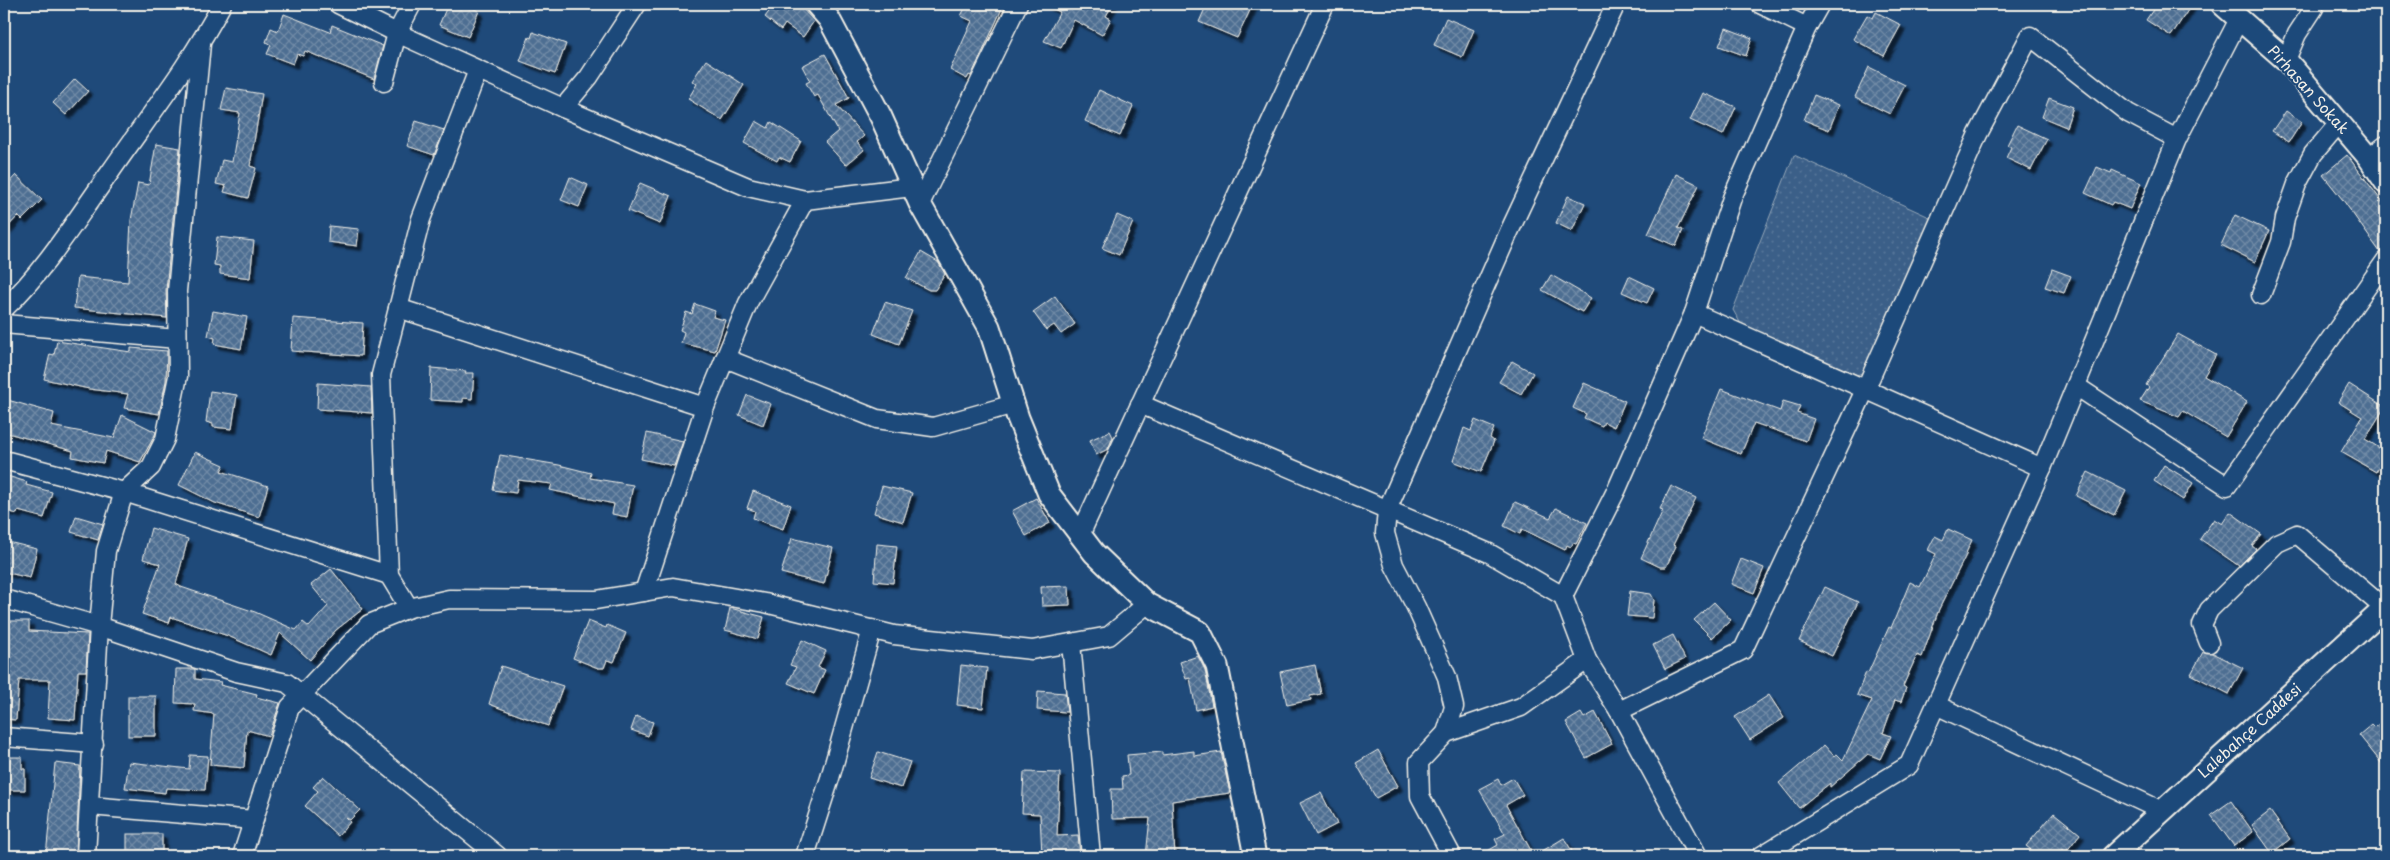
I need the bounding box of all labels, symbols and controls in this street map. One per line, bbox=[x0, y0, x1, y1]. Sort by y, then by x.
street label: Pirhasan Sokak bbox=[2263, 40, 2356, 139]
street label: Lalebahçe Caddesi bbox=[2192, 677, 2306, 783]

